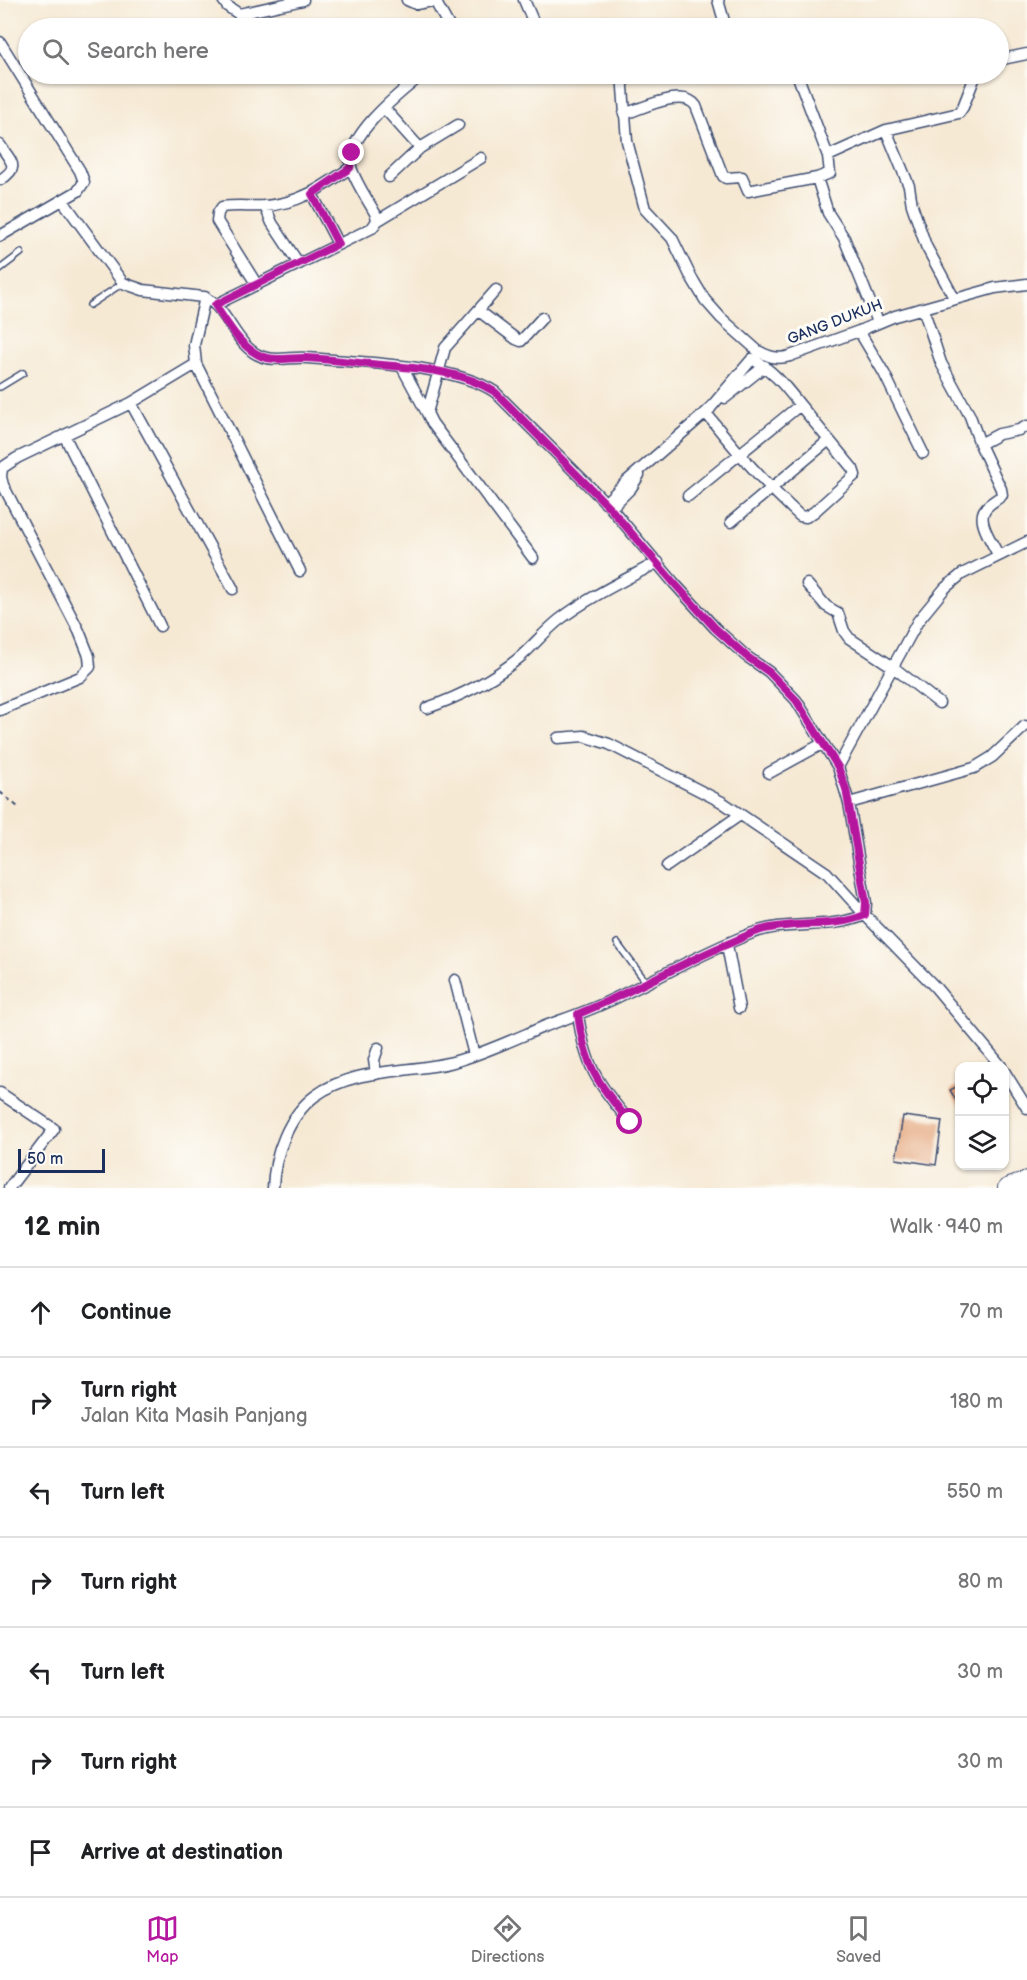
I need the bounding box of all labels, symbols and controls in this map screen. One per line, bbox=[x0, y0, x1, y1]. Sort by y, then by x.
search box bbox=[18, 18, 1009, 84]
icon: search bbox=[39, 35, 72, 68]
text: Search here bbox=[87, 38, 209, 65]
route end bbox=[338, 139, 364, 165]
street label: GANG DUKUH bbox=[785, 295, 885, 349]
map controls bbox=[955, 1062, 1009, 1170]
button: locate bbox=[955, 1062, 1009, 1116]
route start bbox=[616, 1108, 642, 1134]
button: layers bbox=[955, 1116, 1009, 1170]
scale bar bbox=[18, 1146, 105, 1174]
text: 50 m bbox=[27, 1150, 63, 1169]
text: 12 min bbox=[24, 1212, 101, 1243]
text: Walk · 940 m bbox=[890, 1215, 1003, 1239]
icon: ahead bbox=[24, 1296, 57, 1329]
text: Continue bbox=[81, 1299, 171, 1326]
text: 70 m bbox=[959, 1300, 1003, 1324]
text: Turn right bbox=[81, 1377, 177, 1404]
icon: right bbox=[24, 1386, 57, 1419]
text: 180 m bbox=[950, 1390, 1003, 1414]
text: Jalan Kita Masih Panjang bbox=[81, 1404, 307, 1428]
icon: left bbox=[24, 1476, 57, 1509]
text: Turn left bbox=[81, 1479, 165, 1506]
text: 550 m bbox=[946, 1480, 1003, 1504]
icon: right bbox=[24, 1566, 57, 1599]
text: Turn right bbox=[81, 1569, 177, 1596]
text: 80 m bbox=[958, 1570, 1003, 1594]
icon: left bbox=[24, 1656, 57, 1689]
text: Turn left bbox=[81, 1659, 165, 1686]
text: 30 m bbox=[957, 1660, 1003, 1684]
icon: right bbox=[24, 1746, 57, 1779]
text: Turn right bbox=[81, 1749, 177, 1776]
text: 30 m bbox=[957, 1750, 1003, 1774]
icon: arrive bbox=[24, 1836, 57, 1869]
text: Arrive at destination bbox=[81, 1839, 283, 1866]
tab: Map bbox=[146, 1912, 179, 1967]
tab: Directions bbox=[471, 1912, 544, 1967]
tab: Saved bbox=[836, 1912, 881, 1967]

